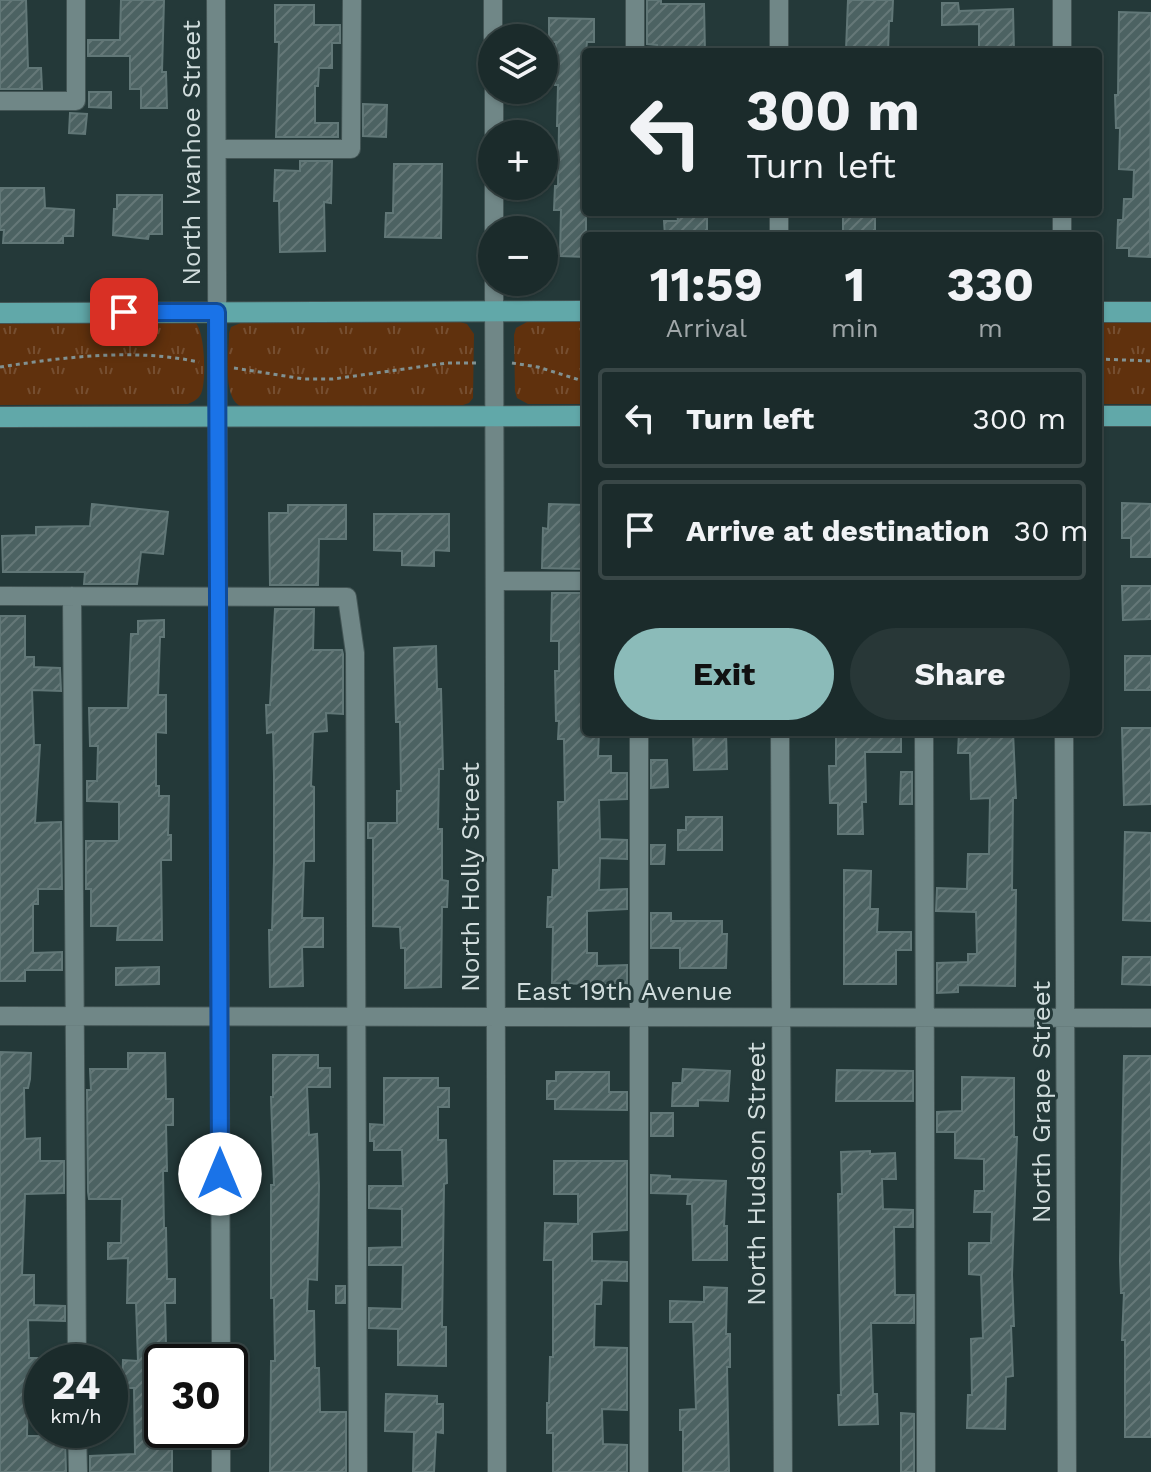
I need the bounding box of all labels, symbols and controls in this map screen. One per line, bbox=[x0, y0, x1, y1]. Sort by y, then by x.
street label: North Ivanhoe Street bbox=[176, 20, 206, 286]
map controls bbox=[478, 24, 558, 296]
button: layers bbox=[478, 24, 558, 104]
text: 300 m bbox=[746, 78, 920, 144]
icon: left bbox=[614, 80, 718, 184]
button: + bbox=[478, 120, 558, 200]
text: Turn left bbox=[746, 145, 896, 187]
button: − bbox=[478, 216, 558, 296]
text: 11:59 bbox=[650, 256, 763, 313]
text: 1 bbox=[844, 256, 865, 313]
text: 330 bbox=[946, 256, 1034, 313]
pin bbox=[90, 278, 158, 346]
icon: arrive bbox=[102, 290, 146, 334]
text: Arrival bbox=[666, 313, 747, 343]
text: min bbox=[831, 313, 879, 343]
text: m bbox=[978, 313, 1003, 343]
icon: left bbox=[618, 396, 662, 440]
text: Turn left bbox=[686, 401, 814, 436]
text: 300 m bbox=[972, 401, 1066, 436]
icon: arrive bbox=[618, 508, 662, 552]
text: Arrive at destination bbox=[686, 513, 990, 548]
text: 30 m bbox=[1014, 513, 1089, 548]
button: Exit bbox=[614, 628, 834, 720]
button: Share bbox=[850, 628, 1070, 720]
street label: North Holly Street bbox=[455, 762, 485, 992]
street label: East 19th Avenue bbox=[515, 976, 733, 1006]
street label: North Grape Street bbox=[1026, 981, 1056, 1223]
street label: North Hudson Street bbox=[741, 1042, 771, 1306]
position arrow bbox=[178, 1132, 262, 1216]
speed limit sign: 30 bbox=[144, 1344, 248, 1448]
text: 24 bbox=[51, 1362, 101, 1409]
text: km/h bbox=[50, 1404, 102, 1428]

